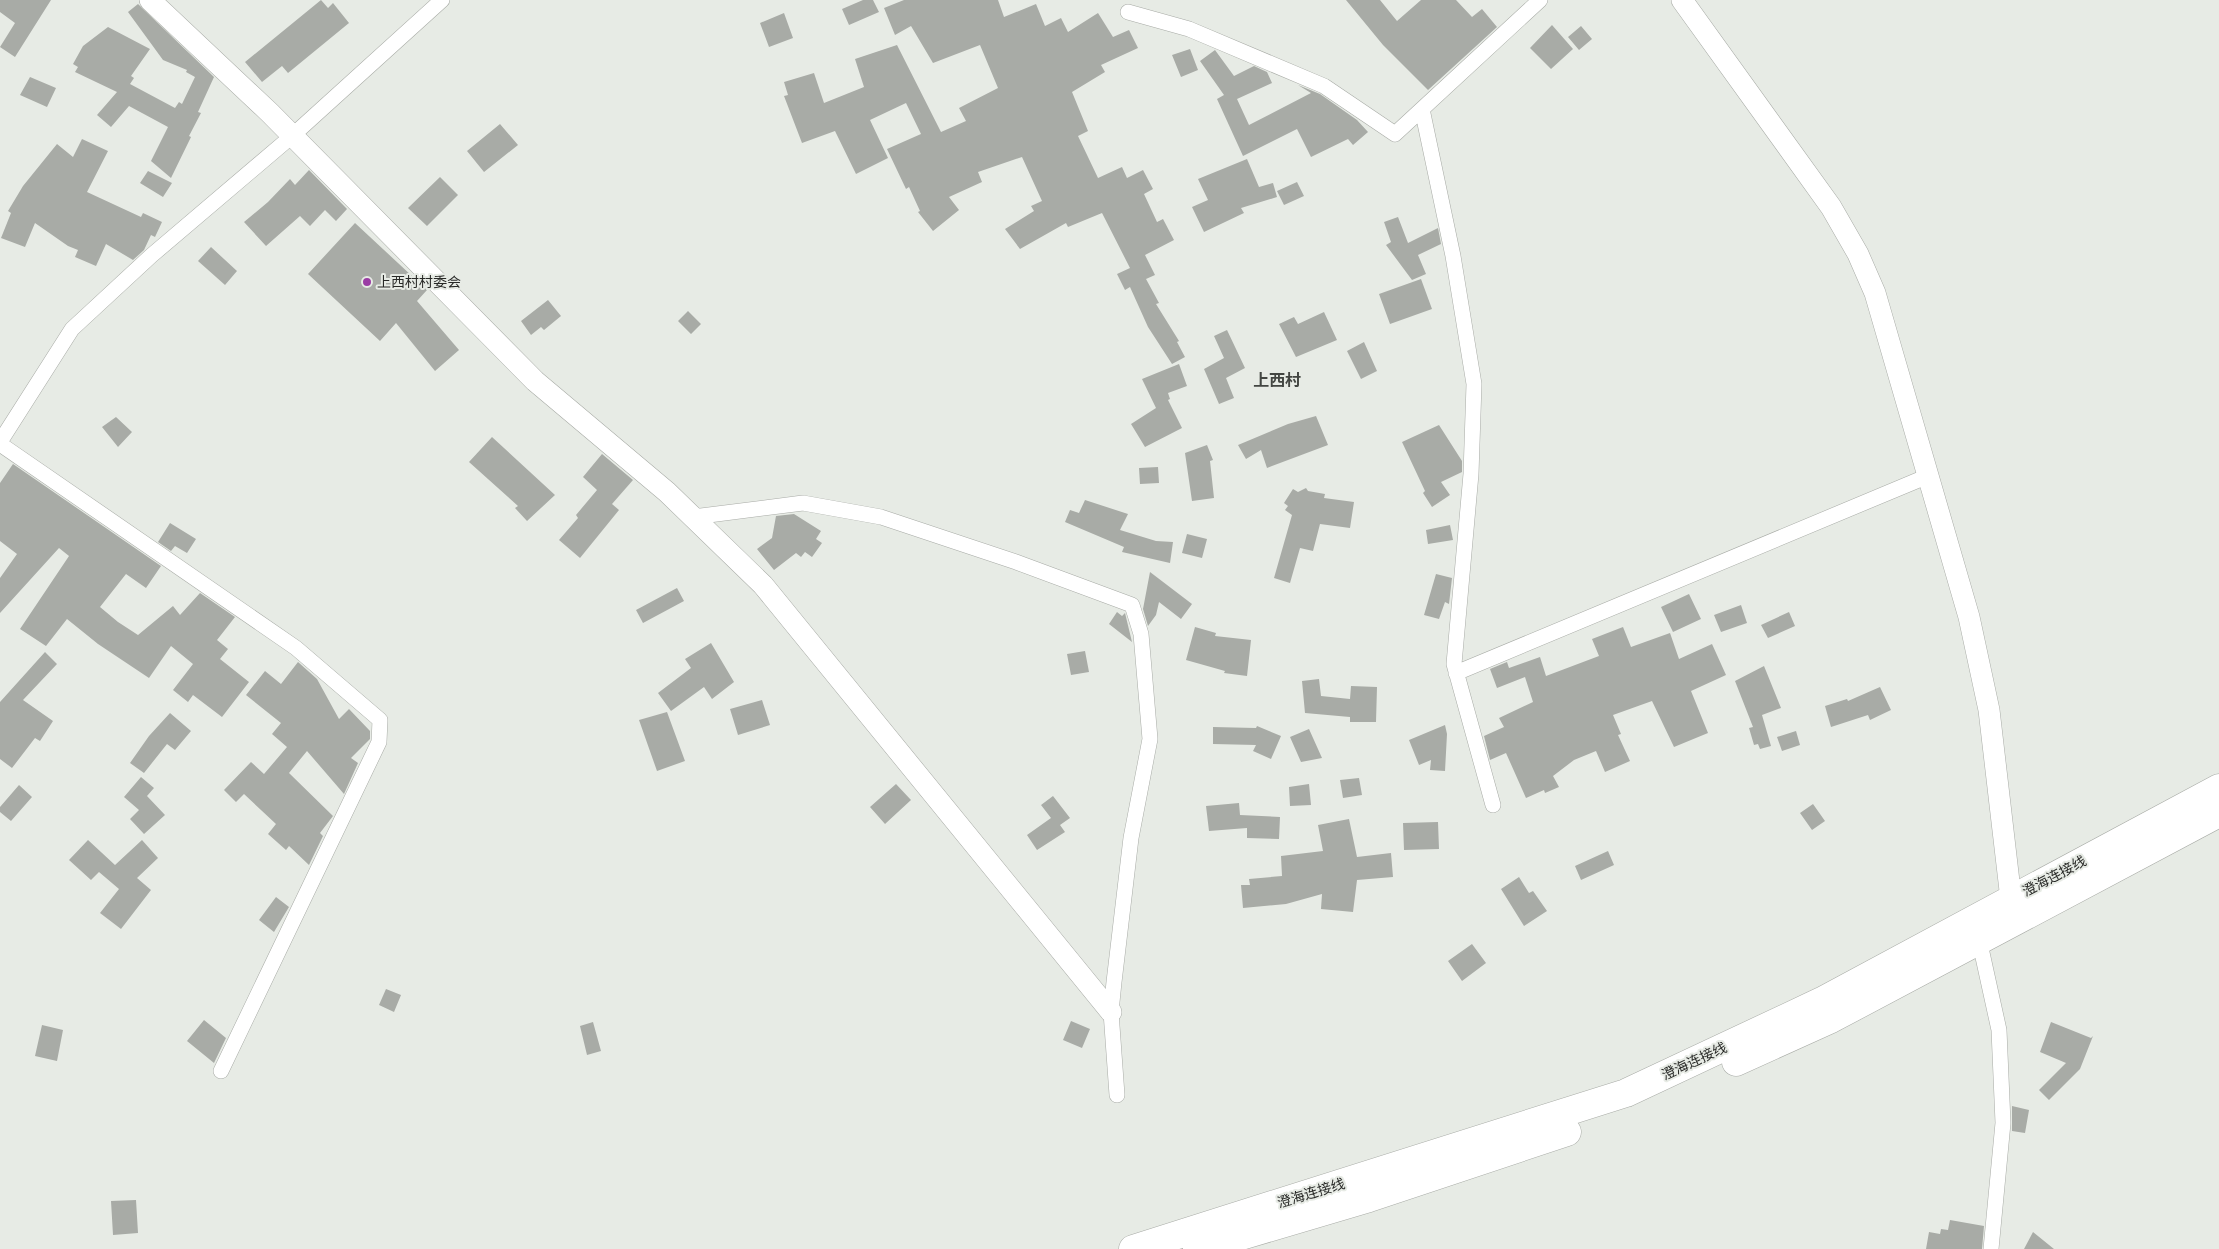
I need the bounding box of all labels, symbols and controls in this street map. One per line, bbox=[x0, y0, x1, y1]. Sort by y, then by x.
place label: 上西村村委会 bbox=[377, 273, 461, 290]
marker: 上西村村委会 bbox=[361, 276, 373, 288]
district label: 上西村 bbox=[1253, 370, 1301, 389]
street label: 澄海连接线 bbox=[2019, 852, 2089, 899]
street label: 澄海连接线 bbox=[1658, 1038, 1729, 1083]
street label: 澄海连接线 bbox=[1275, 1174, 1347, 1211]

